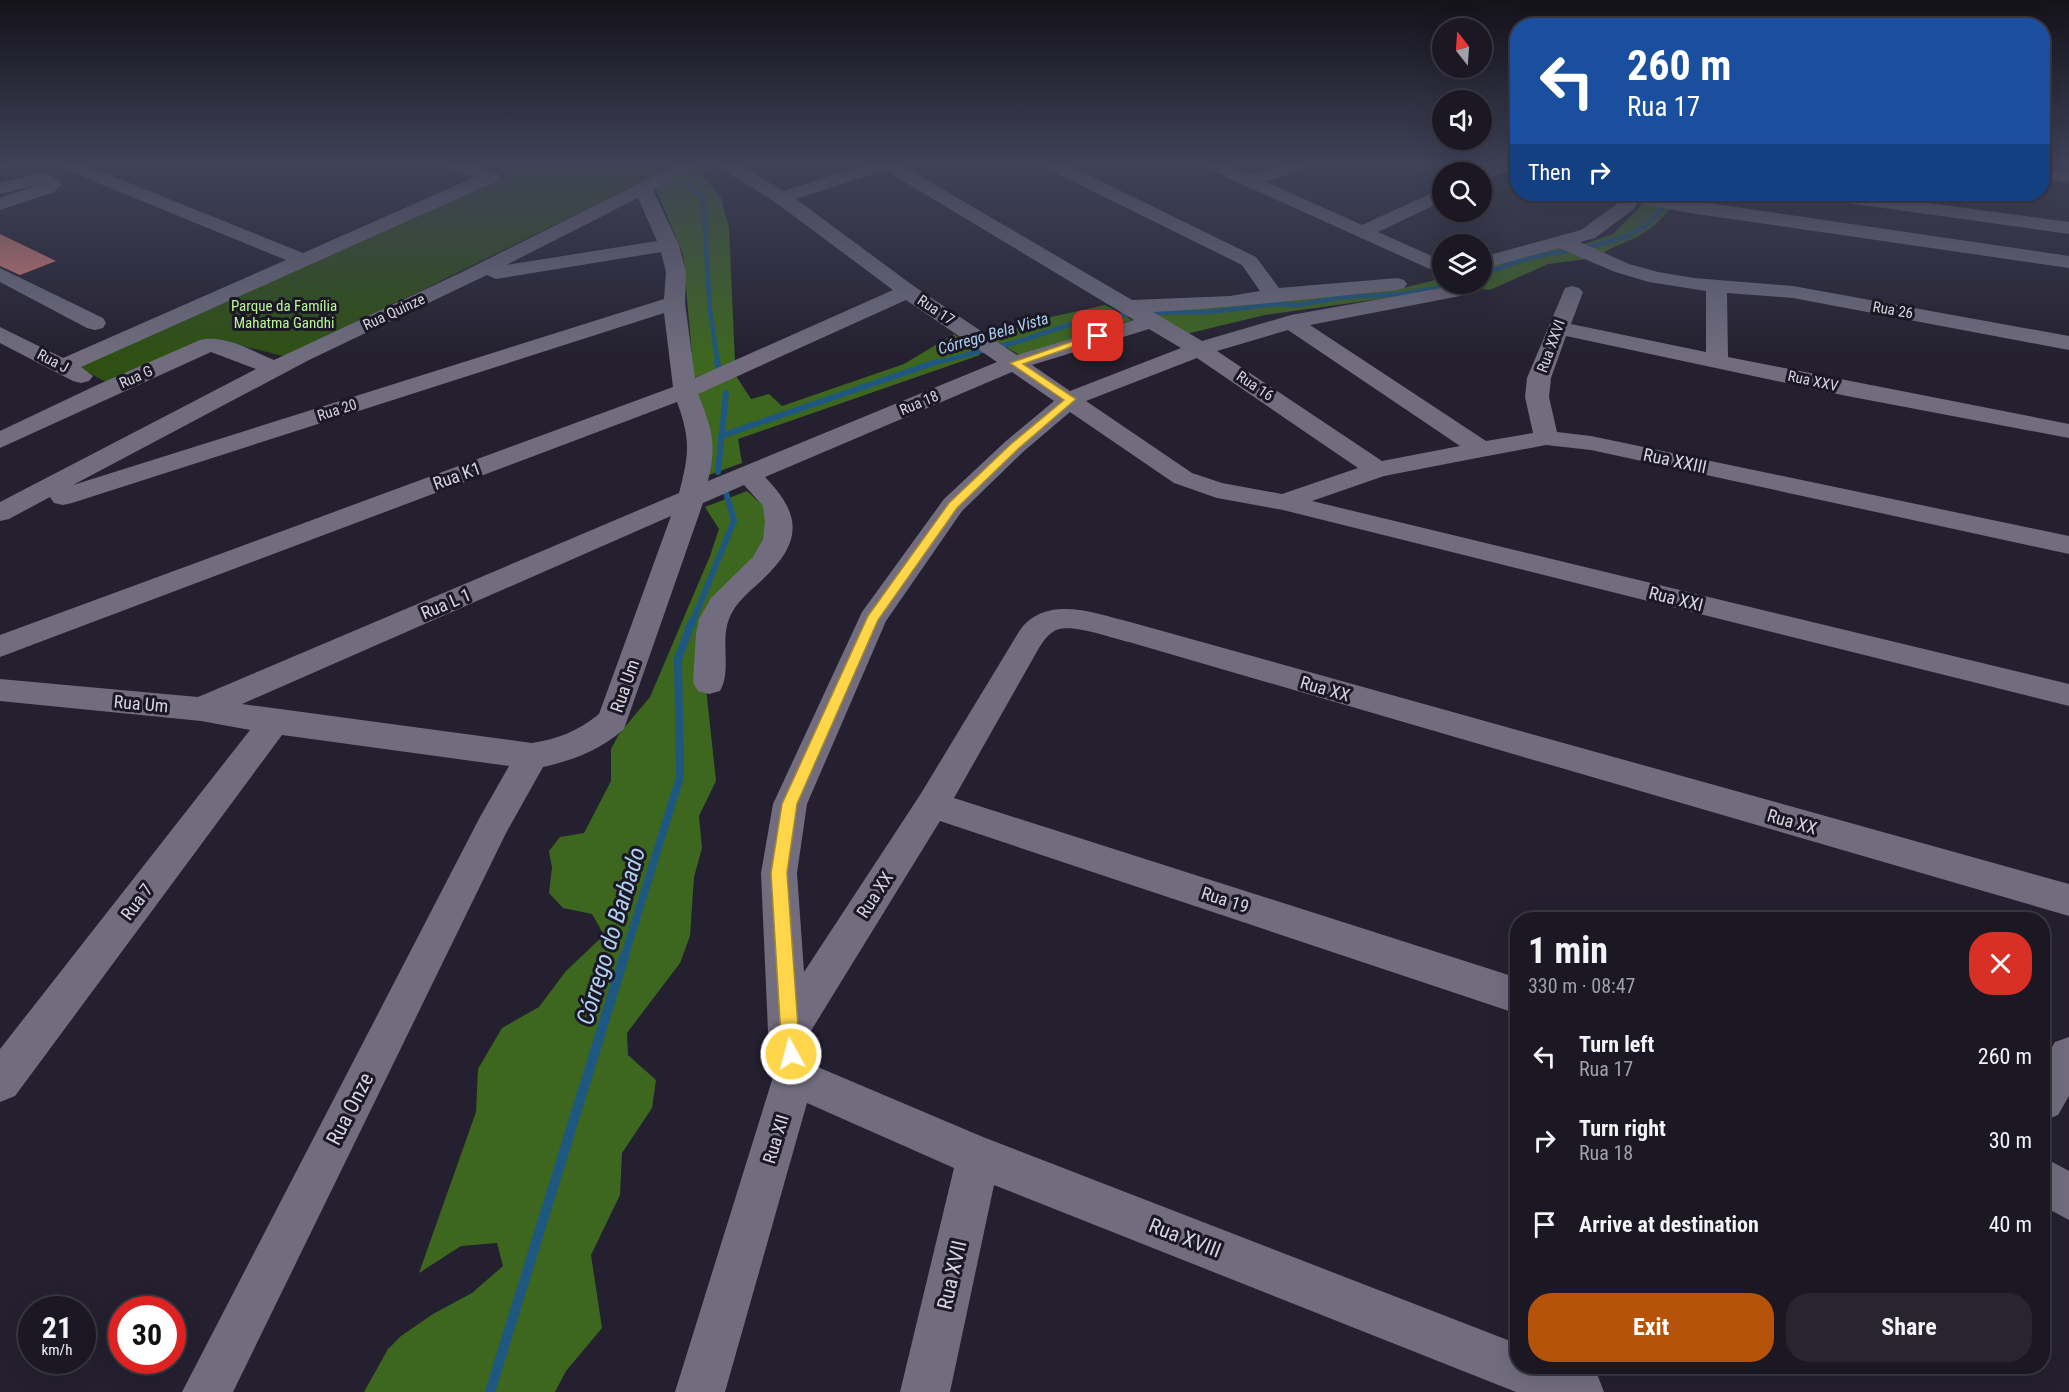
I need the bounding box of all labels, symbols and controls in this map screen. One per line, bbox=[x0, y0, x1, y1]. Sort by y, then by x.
north arrow bbox=[1432, 18, 1492, 78]
map controls bbox=[1432, 18, 1492, 294]
text: 260 m bbox=[1627, 41, 1732, 90]
icon: left bbox=[1528, 42, 1606, 120]
button: sound bbox=[1432, 90, 1492, 150]
text: Rua 17 bbox=[1627, 91, 1700, 123]
icon: right bbox=[1583, 156, 1616, 189]
text: Then bbox=[1528, 160, 1571, 185]
button: search bbox=[1432, 162, 1492, 222]
button: layers bbox=[1432, 234, 1492, 294]
street label: Rua Quinze bbox=[360, 290, 428, 334]
street label: Rua 17 bbox=[914, 291, 958, 329]
park label: Parque da Família Mahatma Gandhi bbox=[231, 297, 337, 332]
street label: Rua 26 bbox=[1871, 298, 1915, 322]
water label: Córrego Bela Vista bbox=[936, 309, 1051, 358]
pin bbox=[1072, 310, 1123, 361]
street label: Rua XXVI bbox=[1533, 317, 1569, 375]
icon: arrive bbox=[1081, 319, 1114, 352]
street label: Rua J bbox=[34, 345, 72, 377]
street label: Rua G bbox=[116, 362, 156, 392]
street label: Rua 16 bbox=[1233, 367, 1277, 405]
street label: Rua XXV bbox=[1786, 367, 1840, 395]
street label: Rua 18 bbox=[897, 387, 941, 419]
street label: Rua 20 bbox=[315, 395, 359, 425]
street label: Rua XXIII bbox=[1641, 444, 1709, 477]
street label: Rua K1 bbox=[430, 457, 484, 494]
street label: Rua XXI bbox=[1647, 582, 1706, 615]
street label: Rua L 1 bbox=[417, 584, 474, 623]
street label: Rua Um bbox=[606, 657, 643, 715]
street label: Rua XX bbox=[1298, 671, 1353, 706]
street label: Rua Um bbox=[113, 691, 169, 716]
street label: Rua XX bbox=[1765, 804, 1820, 839]
water label: Córrego do Barbado bbox=[571, 844, 651, 1028]
street label: Rua XX bbox=[852, 868, 897, 922]
street label: Rua 7 bbox=[116, 879, 157, 924]
street label: Rua 19 bbox=[1199, 882, 1252, 917]
text: 1 min bbox=[1528, 930, 1608, 972]
button: close bbox=[1969, 932, 2032, 995]
text: 330 m · 08:47 bbox=[1528, 974, 1635, 998]
position arrow bbox=[759, 1022, 823, 1086]
text: Turn left bbox=[1579, 1032, 1654, 1057]
icon: left bbox=[1528, 1040, 1561, 1073]
text: 260 m bbox=[1978, 1044, 2032, 1069]
text: Rua 17 bbox=[1579, 1057, 1633, 1081]
street label: Rua Onze bbox=[322, 1069, 378, 1149]
street label: Rua XII bbox=[758, 1112, 793, 1166]
text: Turn right bbox=[1579, 1116, 1666, 1141]
icon: right bbox=[1528, 1124, 1561, 1157]
text: 30 m bbox=[1989, 1128, 2032, 1153]
text: Rua 18 bbox=[1579, 1141, 1633, 1165]
icon: arrive bbox=[1528, 1208, 1561, 1241]
text: Arrive at destination bbox=[1579, 1212, 1759, 1237]
text: 40 m bbox=[1989, 1212, 2032, 1237]
street label: Rua XVIII bbox=[1145, 1213, 1225, 1263]
street label: Rua XVII bbox=[932, 1238, 972, 1312]
button: Exit bbox=[1528, 1293, 1774, 1362]
button: Share bbox=[1786, 1293, 2032, 1362]
speed limit sign: 30 bbox=[108, 1296, 186, 1374]
text: 21 bbox=[42, 1310, 72, 1345]
text: km/h bbox=[42, 1341, 72, 1359]

